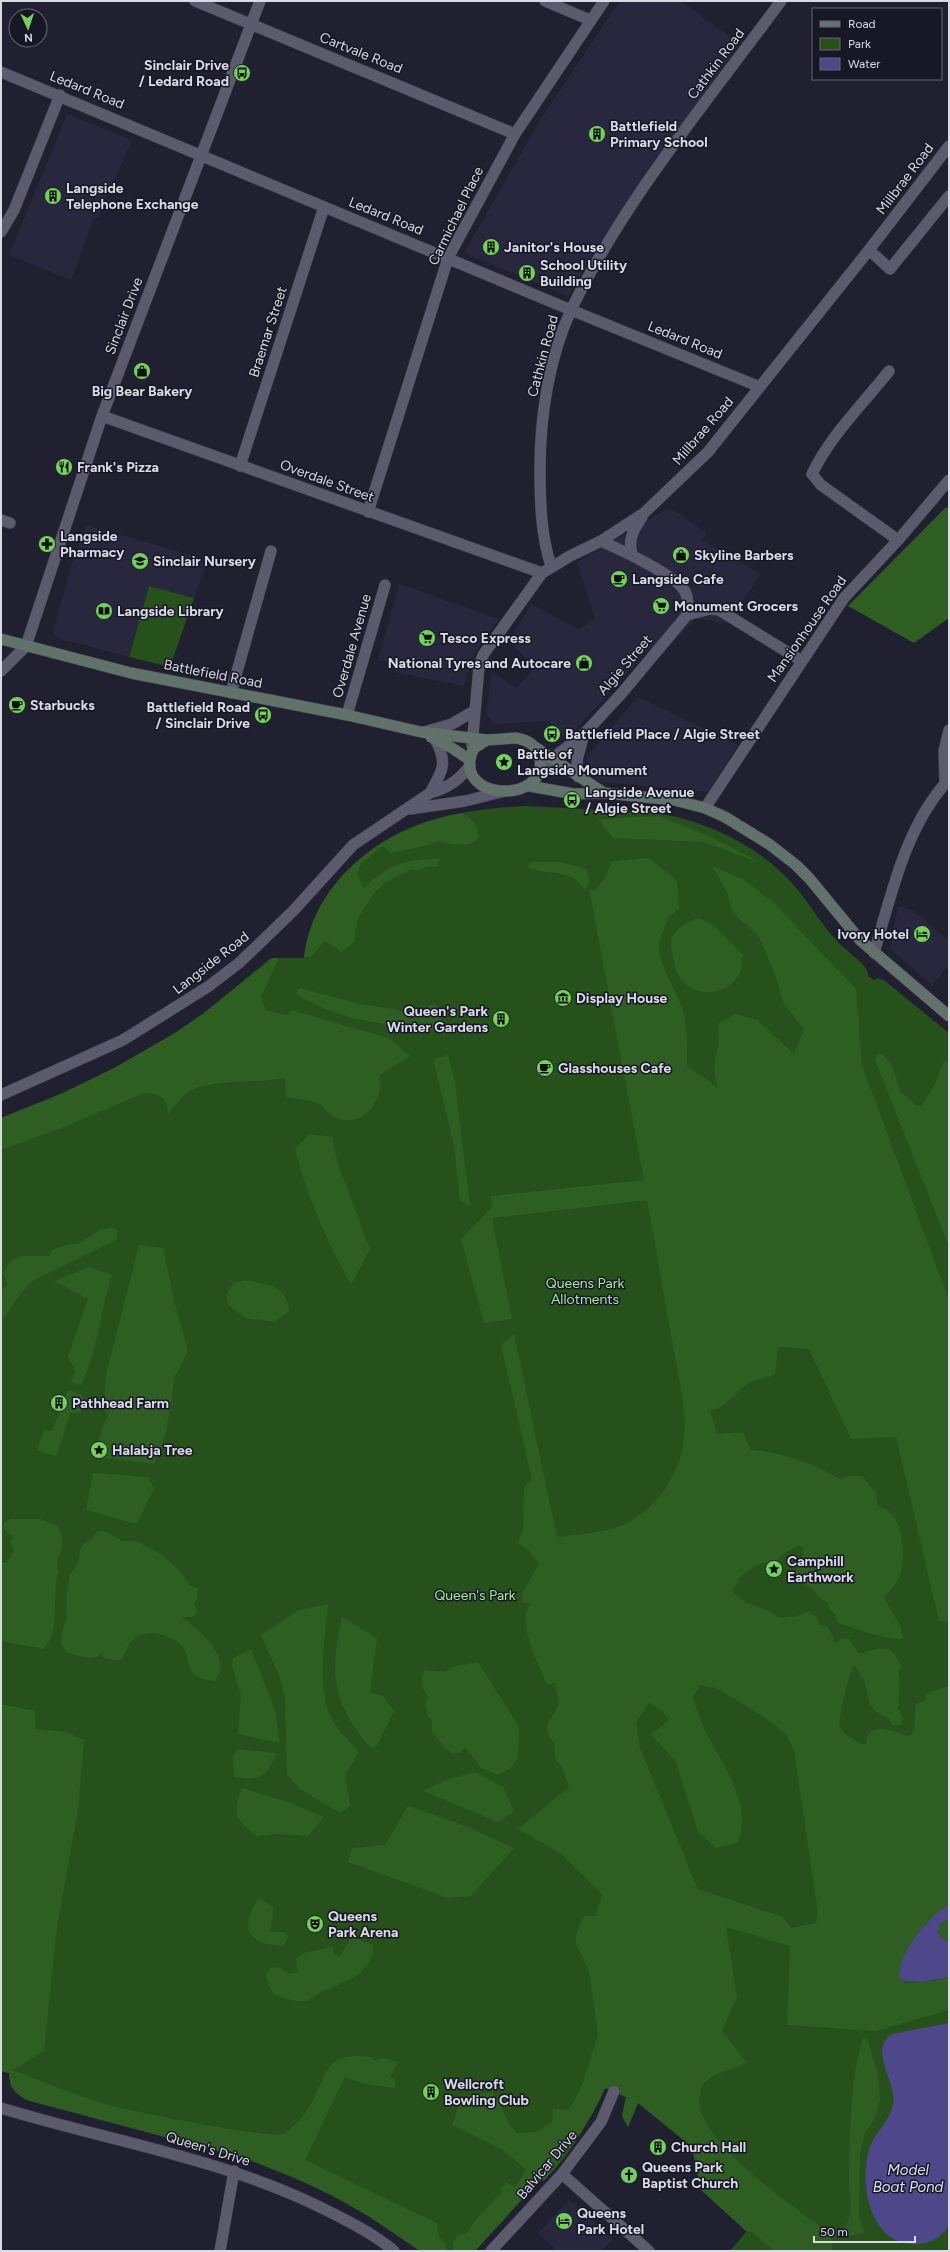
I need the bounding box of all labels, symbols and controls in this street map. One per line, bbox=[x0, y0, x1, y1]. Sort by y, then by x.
north arrow bbox=[8, 8, 48, 48]
legend bbox=[812, 8, 942, 80]
text: Road bbox=[848, 17, 876, 31]
street label: Cathkin Road bbox=[684, 25, 748, 103]
street label: Cartvale Road bbox=[317, 29, 405, 77]
text: N bbox=[24, 31, 33, 44]
text: Park bbox=[848, 37, 871, 51]
place label: Sinclair Drive / Ledard Road bbox=[139, 57, 229, 90]
text: Water bbox=[848, 57, 880, 71]
bus stop icon: Sinclair Drive / Ledard Road bbox=[232, 63, 252, 83]
street label: Ledard Road bbox=[47, 67, 127, 113]
place label: Battlefield Primary School bbox=[610, 118, 708, 151]
building icon: Battlefield Primary School bbox=[587, 124, 607, 144]
street label: Millbrae Road bbox=[873, 140, 937, 218]
street label: Carmichael Place bbox=[425, 164, 487, 268]
place label: Langside Telephone Exchange bbox=[66, 180, 199, 213]
building icon: Langside Telephone Exchange bbox=[43, 186, 63, 206]
street label: Ledard Road bbox=[346, 193, 426, 239]
building icon: Janitor's House bbox=[481, 237, 501, 257]
place label: Janitor's House bbox=[504, 239, 604, 256]
place label: School Utility Building bbox=[540, 257, 628, 290]
building icon: School Utility Building bbox=[517, 263, 537, 283]
street label: Sinclair Drive bbox=[102, 275, 147, 357]
street label: Braemar Street bbox=[245, 284, 291, 380]
street label: Cathkin Road bbox=[524, 313, 562, 399]
street label: Ledard Road bbox=[645, 317, 725, 363]
shop icon: Big Bear Bakery bbox=[132, 361, 152, 381]
place label: Big Bear Bakery bbox=[92, 383, 193, 400]
street label: Millbrae Road bbox=[669, 393, 737, 469]
street label: Overdale Street bbox=[278, 456, 376, 506]
restaurant icon: Frank's Pizza bbox=[54, 457, 74, 477]
place label: Frank's Pizza bbox=[77, 459, 159, 476]
place label: Langside Pharmacy bbox=[60, 528, 125, 561]
pharmacy icon: Langside Pharmacy bbox=[37, 534, 57, 554]
shop icon: Skyline Barbers bbox=[671, 545, 691, 565]
place label: Skyline Barbers bbox=[694, 547, 794, 564]
school or university icon: Sinclair Nursery bbox=[130, 551, 150, 571]
place label: Sinclair Nursery bbox=[153, 553, 257, 570]
cafe icon: Langside Cafe bbox=[609, 569, 629, 589]
place label: Langside Cafe bbox=[632, 571, 724, 588]
street label: Mansionhouse Road bbox=[764, 572, 850, 686]
street label: Overdale Avenue bbox=[329, 592, 375, 700]
supermarket icon: Monument Grocers bbox=[651, 596, 671, 616]
place label: Monument Grocers bbox=[674, 598, 798, 615]
library icon: Langside Library bbox=[94, 601, 114, 621]
place label: Langside Library bbox=[117, 603, 225, 620]
supermarket icon: Tesco Express bbox=[417, 628, 437, 648]
place label: Tesco Express bbox=[440, 630, 531, 647]
street label: Algie Street bbox=[594, 631, 656, 699]
shop icon: National Tyres and Autocare bbox=[574, 653, 594, 673]
place label: National Tyres and Autocare bbox=[388, 655, 571, 672]
street label: Battlefield Road bbox=[162, 656, 264, 692]
cafe icon: Starbucks bbox=[7, 695, 27, 715]
place label: Starbucks bbox=[30, 697, 95, 714]
place label: Battlefield Road / Sinclair Drive bbox=[147, 699, 250, 732]
bus stop icon: Battlefield Road / Sinclair Drive bbox=[253, 705, 273, 725]
bus stop icon: Battlefield Place / Algie Street bbox=[542, 724, 562, 744]
place label: Battlefield Place / Algie Street bbox=[565, 726, 761, 743]
place label: Battle of Langside Monument bbox=[517, 746, 648, 779]
place icon: Battle of Langside Monument bbox=[494, 752, 514, 772]
place label: Langside Avenue / Algie Street bbox=[585, 784, 695, 817]
bus stop icon: Langside Avenue / Algie Street bbox=[562, 790, 582, 810]
hotel icon: Ivory Hotel bbox=[912, 924, 932, 944]
place label: Ivory Hotel bbox=[837, 926, 909, 943]
street label: Langside Road bbox=[170, 928, 252, 998]
museum icon: Display House bbox=[553, 988, 573, 1008]
place label: Display House bbox=[576, 990, 668, 1007]
place label: Queen's Park Winter Gardens bbox=[387, 1003, 488, 1036]
building icon: Queen's Park Winter Gardens bbox=[491, 1009, 511, 1029]
cafe icon: Glasshouses Cafe bbox=[535, 1058, 555, 1078]
place label: Glasshouses Cafe bbox=[558, 1060, 671, 1077]
park label: Queens Park Allotments bbox=[546, 1275, 624, 1308]
building icon: Pathhead Farm bbox=[49, 1393, 69, 1413]
place label: Pathhead Farm bbox=[72, 1395, 169, 1412]
place icon: Halabja Tree bbox=[89, 1440, 109, 1460]
place label: Halabja Tree bbox=[112, 1442, 193, 1459]
place label: Camphill Earthwork bbox=[787, 1553, 854, 1586]
place icon: Camphill Earthwork bbox=[764, 1559, 784, 1579]
park label: Queen's Park bbox=[434, 1587, 516, 1604]
place label: Queens Park Arena bbox=[328, 1908, 398, 1941]
theatre icon: Queens Park Arena bbox=[305, 1914, 325, 1934]
place label: Wellcroft Bowling Club bbox=[444, 2076, 529, 2109]
building icon: Wellcroft Bowling Club bbox=[421, 2082, 441, 2102]
street label: Balvicar Drive bbox=[513, 2127, 581, 2203]
street label: Queen's Drive bbox=[164, 2128, 252, 2170]
building icon: Church Hall bbox=[648, 2137, 668, 2157]
place label: Church Hall bbox=[671, 2139, 746, 2156]
place label: Queens Park Baptist Church bbox=[642, 2159, 738, 2192]
water label: Model Boat Pond bbox=[873, 2161, 944, 2196]
church icon: Queens Park Baptist Church bbox=[619, 2165, 639, 2185]
place label: Queens Park Hotel bbox=[577, 2205, 644, 2238]
hotel icon: Queens Park Hotel bbox=[554, 2211, 574, 2231]
scale bar bbox=[814, 2218, 915, 2244]
text: 50 m bbox=[820, 2225, 848, 2239]

